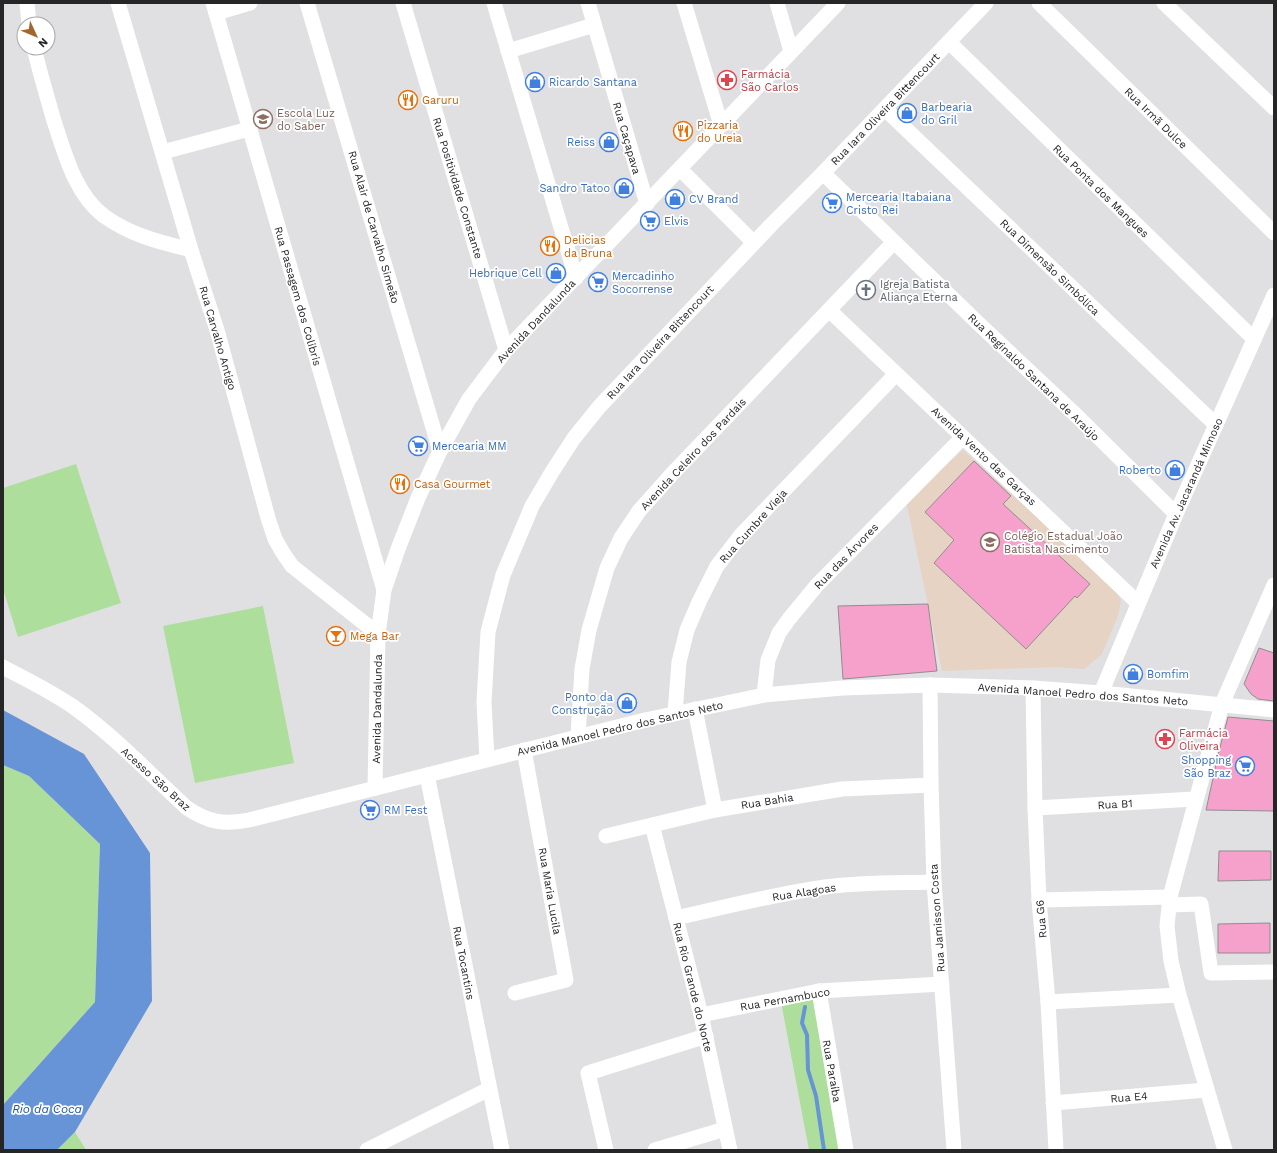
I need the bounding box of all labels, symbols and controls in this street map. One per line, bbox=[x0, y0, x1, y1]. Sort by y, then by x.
north arrow bbox=[16, 16, 56, 56]
text: N bbox=[35, 35, 50, 50]
street label: Rua Iara Oliveira Bittencourt bbox=[828, 50, 943, 168]
place label: Farmácia São Carlos bbox=[741, 68, 799, 94]
pharmacy icon: Farmácia São Carlos bbox=[716, 69, 738, 91]
shop icon: Ricardo Santana bbox=[524, 71, 546, 93]
place label: Ricardo Santana bbox=[549, 76, 637, 89]
street label: Rua Irmã Dulce bbox=[1122, 85, 1190, 152]
restaurant icon: Garuru bbox=[397, 89, 419, 111]
place label: Garuru bbox=[422, 94, 459, 107]
street label: Rua Caçapava bbox=[610, 100, 643, 176]
place label: Barbearia do Gril bbox=[921, 101, 972, 127]
shop icon: Barbearia do Gril bbox=[896, 102, 918, 124]
place label: Escola Luz do Saber bbox=[277, 107, 335, 133]
school or university icon: Escola Luz do Saber bbox=[252, 108, 274, 130]
street label: Rua Positividade Constante bbox=[430, 116, 485, 260]
place label: Pizzaria do Ureia bbox=[697, 119, 742, 145]
restaurant icon: Pizzaria do Ureia bbox=[672, 120, 694, 142]
shop icon: Reiss bbox=[598, 131, 620, 153]
place label: Reiss bbox=[567, 136, 595, 149]
street label: Rua Ponta dos Mangues bbox=[1050, 142, 1151, 241]
street label: Rua Alair de Carvalho Simeão bbox=[345, 149, 402, 305]
shop icon: Sandro Tatoo bbox=[613, 177, 635, 199]
place label: Sandro Tatoo bbox=[539, 182, 610, 195]
shop icon: CV Brand bbox=[664, 188, 686, 210]
place label: Mercearia Itabaiana Cristo Rei bbox=[846, 191, 951, 217]
supermarket icon: Mercearia Itabaiana Cristo Rei bbox=[821, 192, 843, 214]
place label: CV Brand bbox=[689, 193, 739, 206]
supermarket icon: Elvis bbox=[639, 210, 661, 232]
place label: Elvis bbox=[664, 215, 689, 228]
street label: Rua Dimensão Simbólica bbox=[997, 216, 1102, 318]
street label: Rua Passagem dos Colibris bbox=[271, 225, 324, 368]
place label: Delicias da Bruna bbox=[564, 234, 612, 260]
restaurant icon: Delicias da Bruna bbox=[539, 235, 561, 257]
shop icon: Hebrique Cell bbox=[545, 262, 567, 284]
place label: Hebrique Cell bbox=[469, 267, 543, 280]
place label: Mercadinho Socorrense bbox=[612, 270, 674, 296]
supermarket icon: Mercadinho Socorrense bbox=[587, 271, 609, 293]
street label: Avenida Dandalunda bbox=[494, 277, 578, 366]
place label: Igreja Batista Aliança Eterna bbox=[880, 278, 958, 304]
church icon: Igreja Batista Aliança Eterna bbox=[855, 279, 877, 301]
street label: Rua Iara Oliveira Bittencourt bbox=[604, 282, 717, 402]
street label: Rua Carvalho Antigo bbox=[196, 285, 239, 392]
street label: Rua Reginaldo Santana de Araújo bbox=[965, 311, 1102, 444]
street label: Avenida Celeiro dos Pardais bbox=[638, 395, 749, 513]
street label: Avenida Vento das Garças bbox=[928, 404, 1039, 509]
street label: Avenida Av. Jacarandá Mimoso bbox=[1147, 416, 1226, 571]
supermarket icon: Mercearia MM bbox=[407, 435, 429, 457]
place label: Mercearia MM bbox=[432, 440, 507, 453]
shop icon: Roberto bbox=[1164, 459, 1186, 481]
place label: Roberto bbox=[1119, 464, 1161, 477]
restaurant icon: Casa Gourmet bbox=[389, 473, 411, 495]
place label: Casa Gourmet bbox=[414, 478, 491, 491]
street label: Rua Cumbre Vieja bbox=[717, 487, 790, 566]
street label: Rua das Árvores bbox=[811, 520, 881, 592]
place label: Colégio Estadual João Batista Nascimento bbox=[1004, 530, 1123, 556]
school or university icon: Colégio Estadual João Batista Nascimento bbox=[979, 531, 1001, 553]
bar icon: Mega Bar bbox=[325, 625, 347, 647]
place label: Mega Bar bbox=[350, 630, 400, 643]
street label: Avenida Dandalunda bbox=[370, 654, 385, 764]
shop icon: Bomfim bbox=[1122, 663, 1144, 685]
place label: Bomfim bbox=[1147, 668, 1189, 681]
street label: Avenida Manoel Pedro dos Santos Neto bbox=[977, 681, 1189, 708]
place label: Ponto da Construção bbox=[551, 691, 613, 717]
shop icon: Ponto da Construção bbox=[616, 692, 638, 714]
street label: Avenida Manoel Pedro dos Santos Neto bbox=[516, 698, 724, 759]
place label: Farmácia Oliveira bbox=[1179, 727, 1228, 753]
pharmacy icon: Farmácia Oliveira bbox=[1154, 728, 1176, 750]
street label: Acesso São Braz bbox=[118, 745, 193, 814]
place label: Shopping São Braz bbox=[1181, 754, 1231, 780]
supermarket icon: Shopping São Braz bbox=[1234, 755, 1256, 777]
street label: Rua Bahia bbox=[740, 791, 794, 812]
street label: Rua B1 bbox=[1097, 797, 1133, 812]
supermarket icon: RM Fest bbox=[359, 799, 381, 821]
place label: RM Fest bbox=[384, 804, 428, 817]
street label: Rua Maria Lucila bbox=[535, 846, 564, 936]
street label: Rua Jamisson Costa bbox=[927, 863, 948, 973]
street label: Rua Alagoas bbox=[771, 881, 837, 904]
street label: Rua G6 bbox=[1033, 899, 1050, 939]
street label: Rua Rio Grande do Norte bbox=[670, 921, 715, 1053]
street label: Rua Tocantins bbox=[450, 925, 477, 1001]
street label: Rua Pernambuco bbox=[739, 985, 831, 1014]
street label: Rua Paraíba bbox=[820, 1039, 843, 1103]
street label: Rua E4 bbox=[1110, 1089, 1149, 1106]
water label: Rio da Coca bbox=[12, 1102, 82, 1116]

